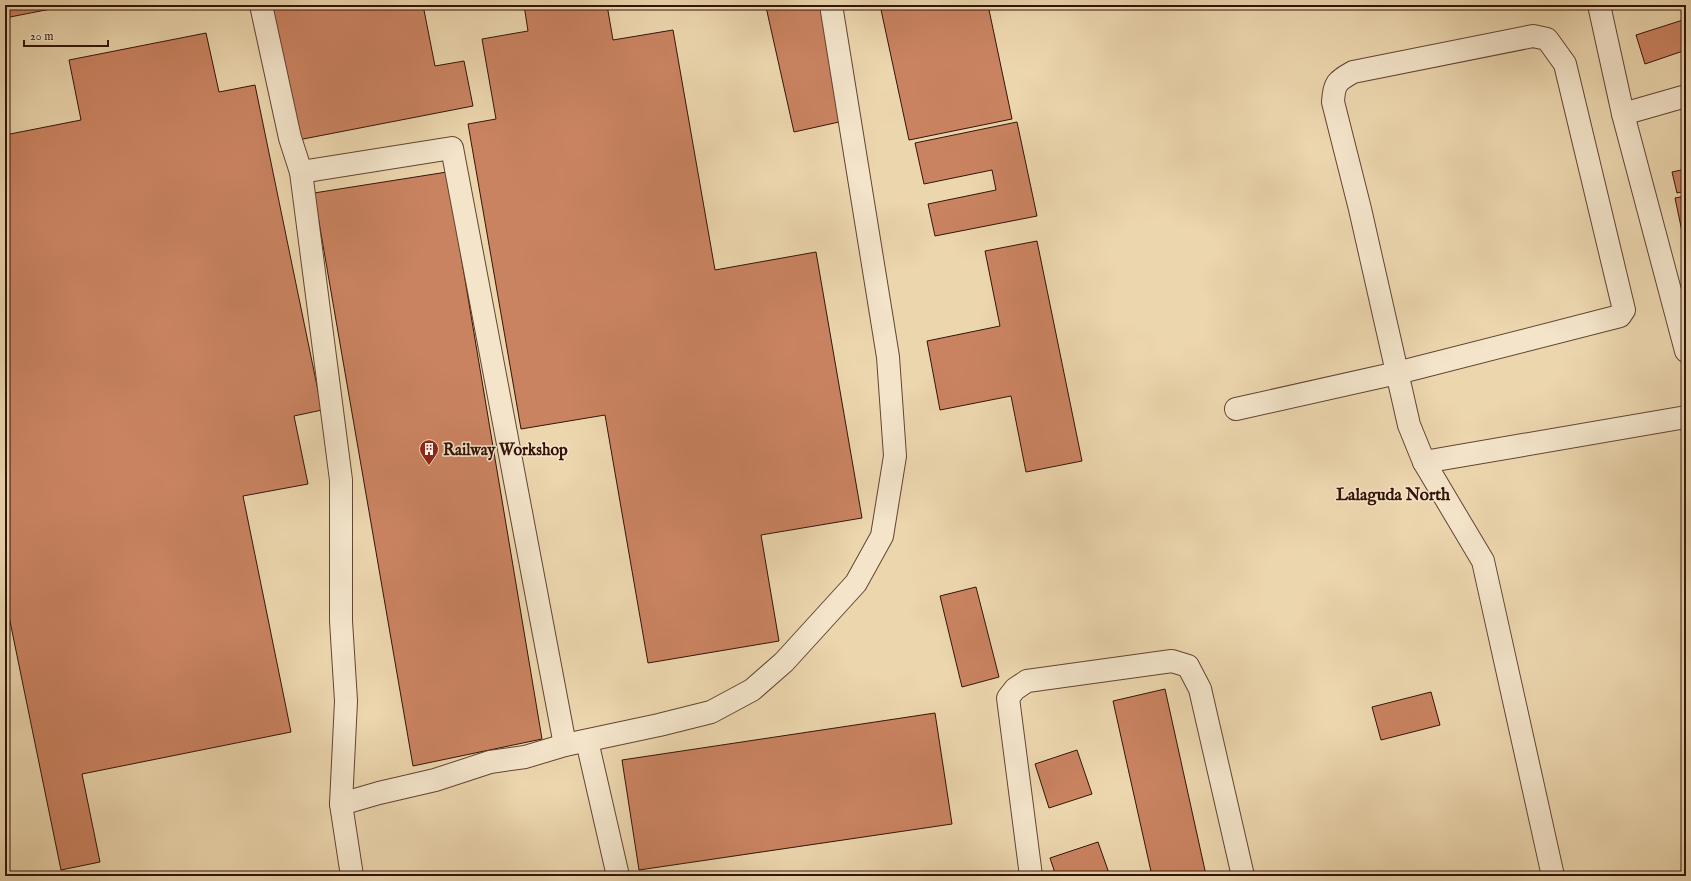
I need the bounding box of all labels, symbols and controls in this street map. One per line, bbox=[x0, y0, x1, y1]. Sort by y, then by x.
scale bar bbox=[24, 22, 108, 48]
text: 20 m bbox=[30, 29, 53, 44]
building icon: Railway Workshop bbox=[418, 438, 440, 466]
place label: Railway Workshop bbox=[443, 441, 568, 461]
district label: Lalaguda North bbox=[1336, 485, 1451, 506]

